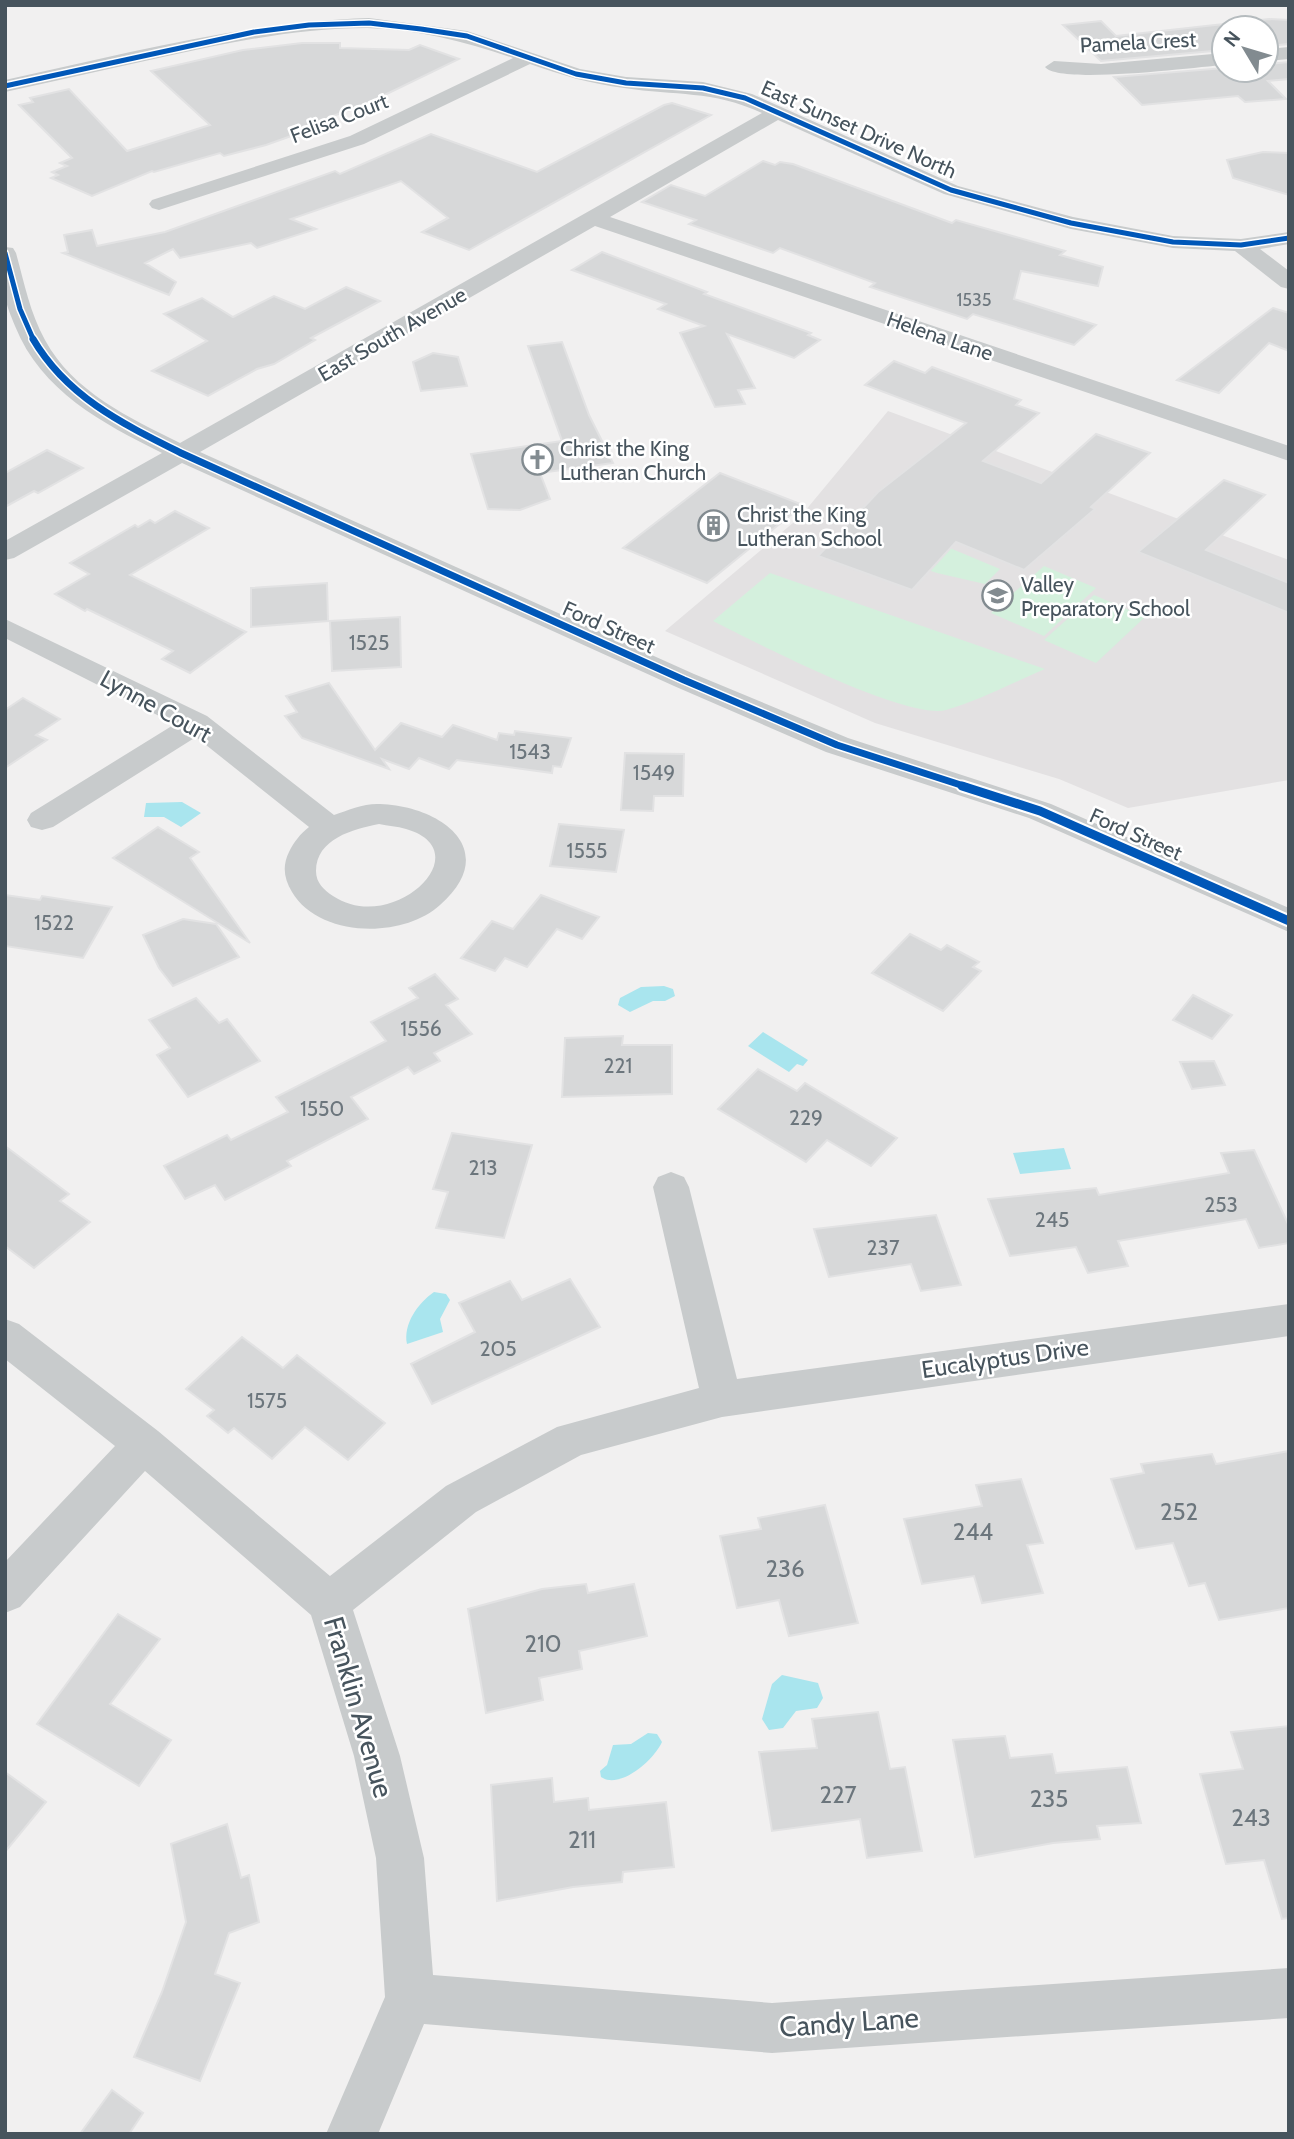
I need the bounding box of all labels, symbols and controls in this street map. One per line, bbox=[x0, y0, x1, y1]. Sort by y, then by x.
north arrow bbox=[1210, 14, 1280, 84]
street label: Pamela Crest bbox=[1079, 26, 1197, 58]
text: N bbox=[1219, 26, 1245, 51]
street label: East Sunset Drive North bbox=[757, 75, 961, 183]
street label: Felisa Court bbox=[287, 88, 391, 148]
street label: East South Avenue bbox=[314, 281, 471, 387]
house number: 1535 bbox=[956, 289, 992, 311]
street label: Helena Lane bbox=[884, 306, 997, 366]
place label: Christ the King Lutheran Church bbox=[560, 436, 706, 485]
church icon: Christ the King Lutheran Church bbox=[520, 443, 554, 477]
place label: Christ the King Lutheran School bbox=[737, 502, 882, 551]
building icon: Christ the King Lutheran School bbox=[697, 509, 731, 543]
place label: Valley Preparatory School bbox=[1021, 572, 1190, 621]
school or university icon: Valley Preparatory School bbox=[981, 579, 1015, 613]
street label: Ford Street bbox=[559, 596, 659, 658]
house number: 1525 bbox=[349, 630, 389, 655]
street label: Lynne Court bbox=[95, 664, 217, 748]
house number: 1543 bbox=[509, 739, 551, 764]
house number: 1549 bbox=[633, 760, 675, 785]
street label: Ford Street bbox=[1086, 803, 1186, 865]
house number: 1555 bbox=[567, 838, 607, 863]
house number: 1522 bbox=[34, 910, 74, 935]
house number: 1556 bbox=[400, 1016, 442, 1041]
house number: 221 bbox=[604, 1053, 632, 1078]
house number: 1550 bbox=[300, 1096, 344, 1121]
house number: 229 bbox=[789, 1105, 823, 1130]
house number: 213 bbox=[468, 1155, 498, 1180]
house number: 253 bbox=[1204, 1192, 1238, 1217]
house number: 245 bbox=[1035, 1207, 1069, 1232]
house number: 237 bbox=[867, 1235, 900, 1260]
street label: Eucalyptus Drive bbox=[920, 1332, 1090, 1384]
house number: 205 bbox=[479, 1336, 517, 1361]
house number: 1575 bbox=[247, 1388, 287, 1413]
house number: 252 bbox=[1160, 1497, 1198, 1526]
house number: 244 bbox=[953, 1517, 993, 1546]
house number: 236 bbox=[765, 1554, 805, 1583]
street label: Franklin Avenue bbox=[317, 1612, 401, 1802]
house number: 210 bbox=[524, 1629, 562, 1658]
house number: 227 bbox=[819, 1780, 857, 1809]
house number: 235 bbox=[1030, 1784, 1068, 1813]
house number: 243 bbox=[1231, 1803, 1271, 1832]
house number: 211 bbox=[568, 1825, 596, 1854]
street label: Candy Lane bbox=[778, 2000, 920, 2044]

